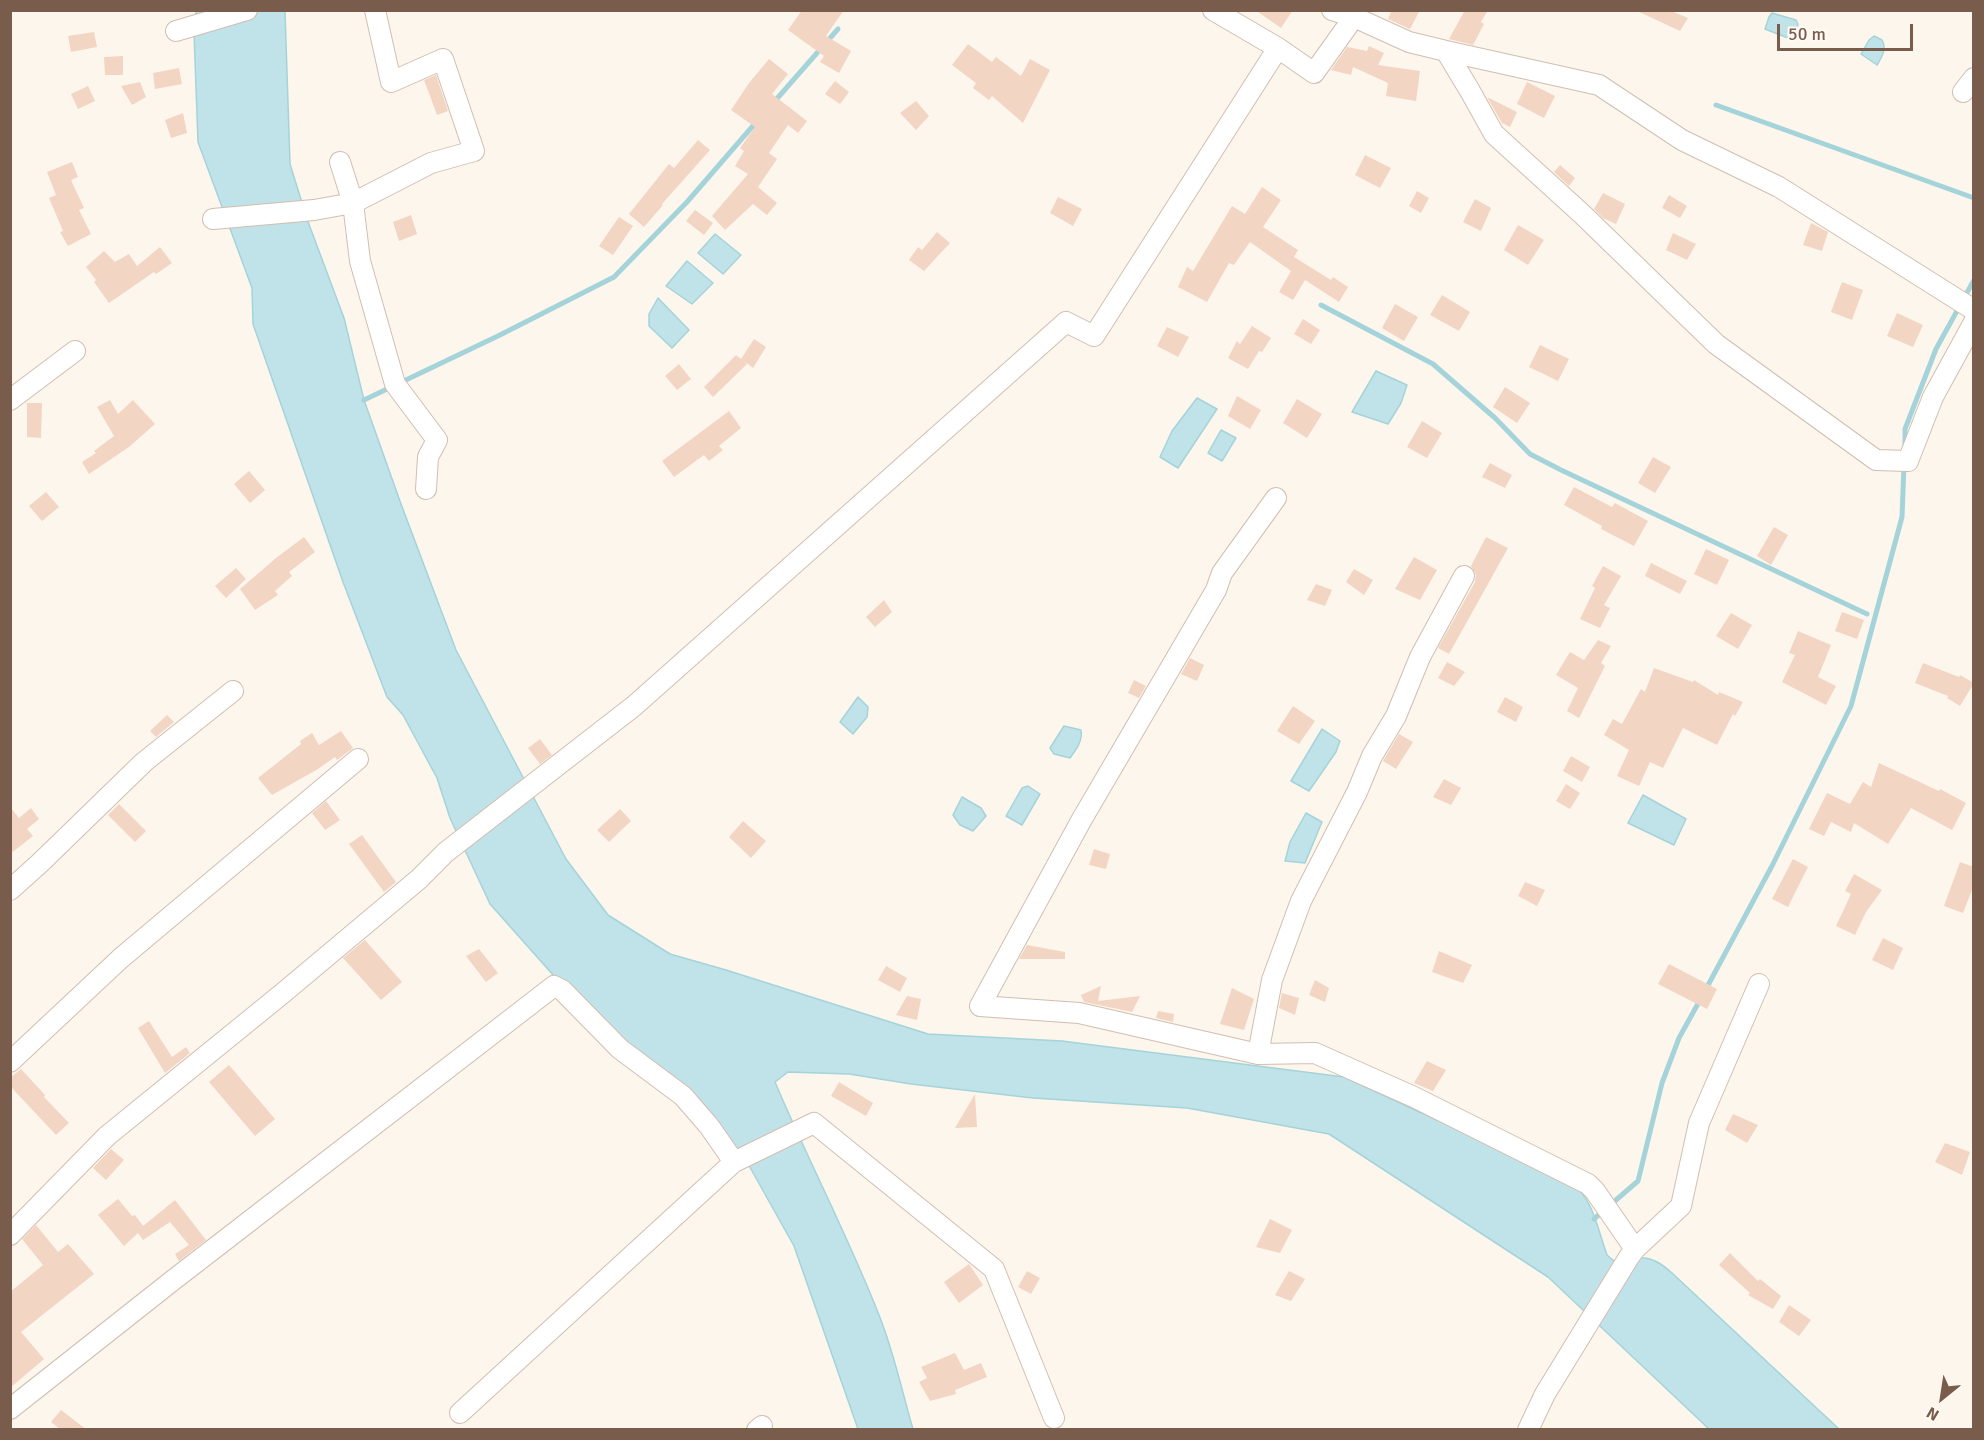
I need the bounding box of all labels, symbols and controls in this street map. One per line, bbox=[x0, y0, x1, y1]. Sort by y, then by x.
scale bar bbox=[1780, 12, 1916, 50]
text: 50 m bbox=[1788, 23, 1826, 45]
north arrow bbox=[1912, 1368, 1972, 1428]
text: N bbox=[1923, 1402, 1943, 1425]

